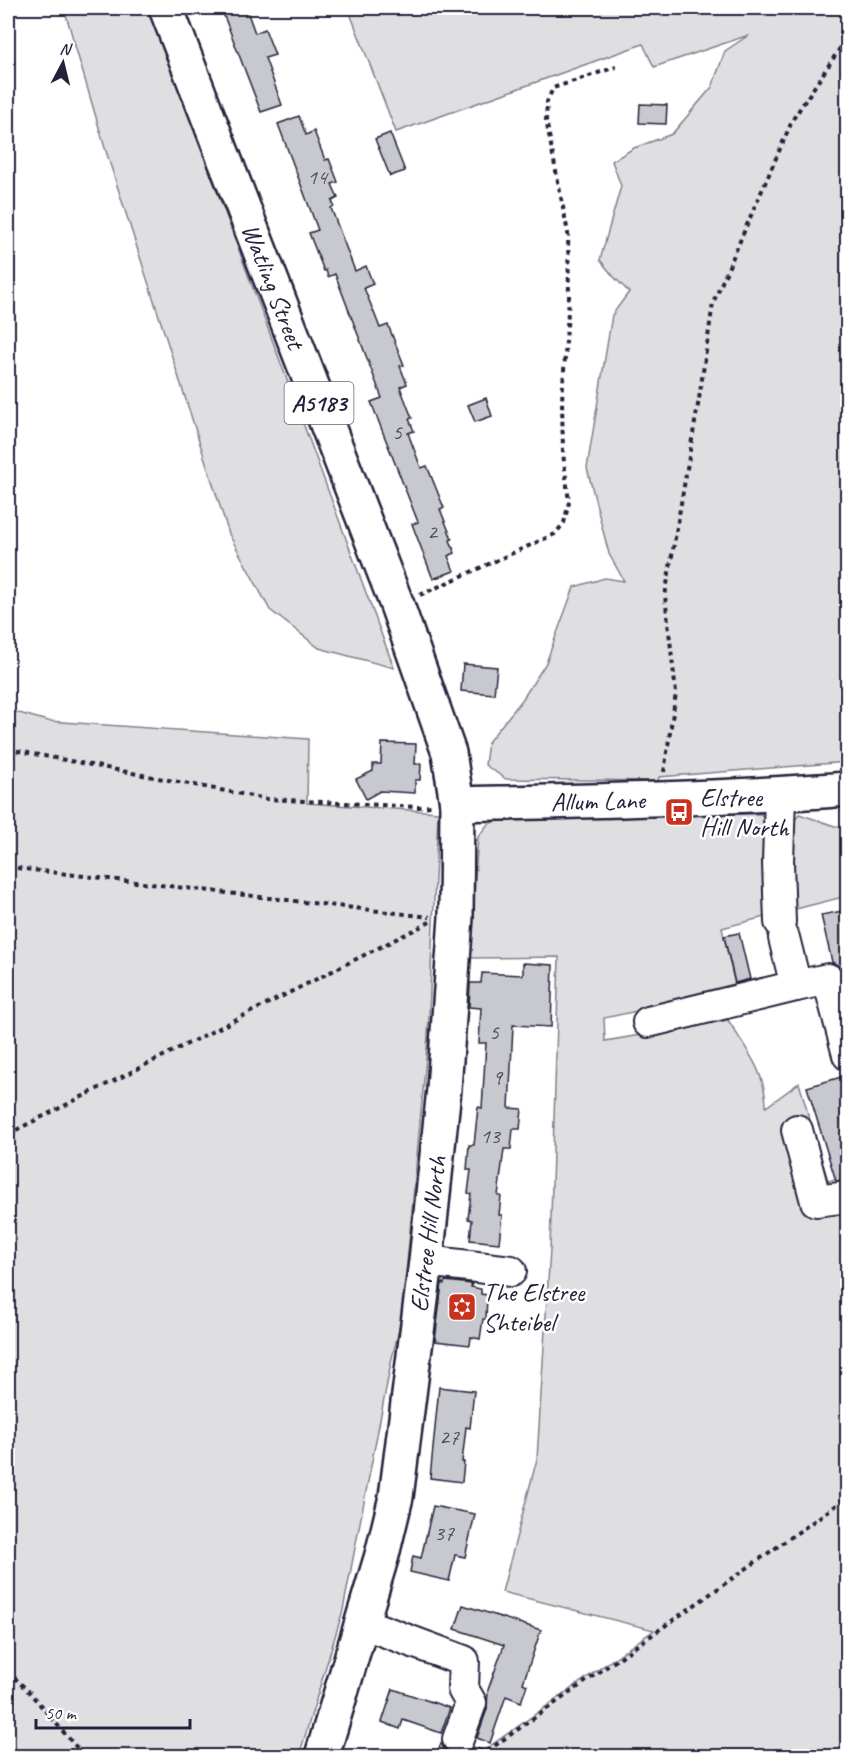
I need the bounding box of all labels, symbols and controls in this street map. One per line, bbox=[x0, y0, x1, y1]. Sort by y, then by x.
north arrow bbox=[33, 33, 93, 93]
text: N bbox=[59, 39, 74, 60]
house number: 14 bbox=[307, 163, 329, 191]
street label: Watling Street bbox=[234, 219, 313, 355]
road number: A5183 bbox=[284, 382, 354, 424]
house number: 5 bbox=[392, 418, 403, 446]
house number: 2 bbox=[427, 518, 439, 546]
place label: Elstree Hill North bbox=[700, 781, 790, 844]
street label: Allum Lane bbox=[551, 783, 647, 818]
bus stop icon: Elstree Hill North bbox=[663, 796, 695, 828]
house number: 5 bbox=[489, 1018, 500, 1046]
house number: 9 bbox=[492, 1063, 504, 1091]
house number: 13 bbox=[480, 1122, 502, 1150]
street label: Elstree Hill North bbox=[402, 1153, 454, 1314]
place label: The Elstree Shteibel bbox=[483, 1276, 586, 1339]
synagogue icon: The Elstree Shteibel bbox=[446, 1291, 478, 1323]
house number: 27 bbox=[439, 1423, 460, 1451]
house number: 37 bbox=[434, 1519, 455, 1547]
scale bar bbox=[36, 1692, 190, 1730]
text: 50 m bbox=[45, 1702, 78, 1724]

